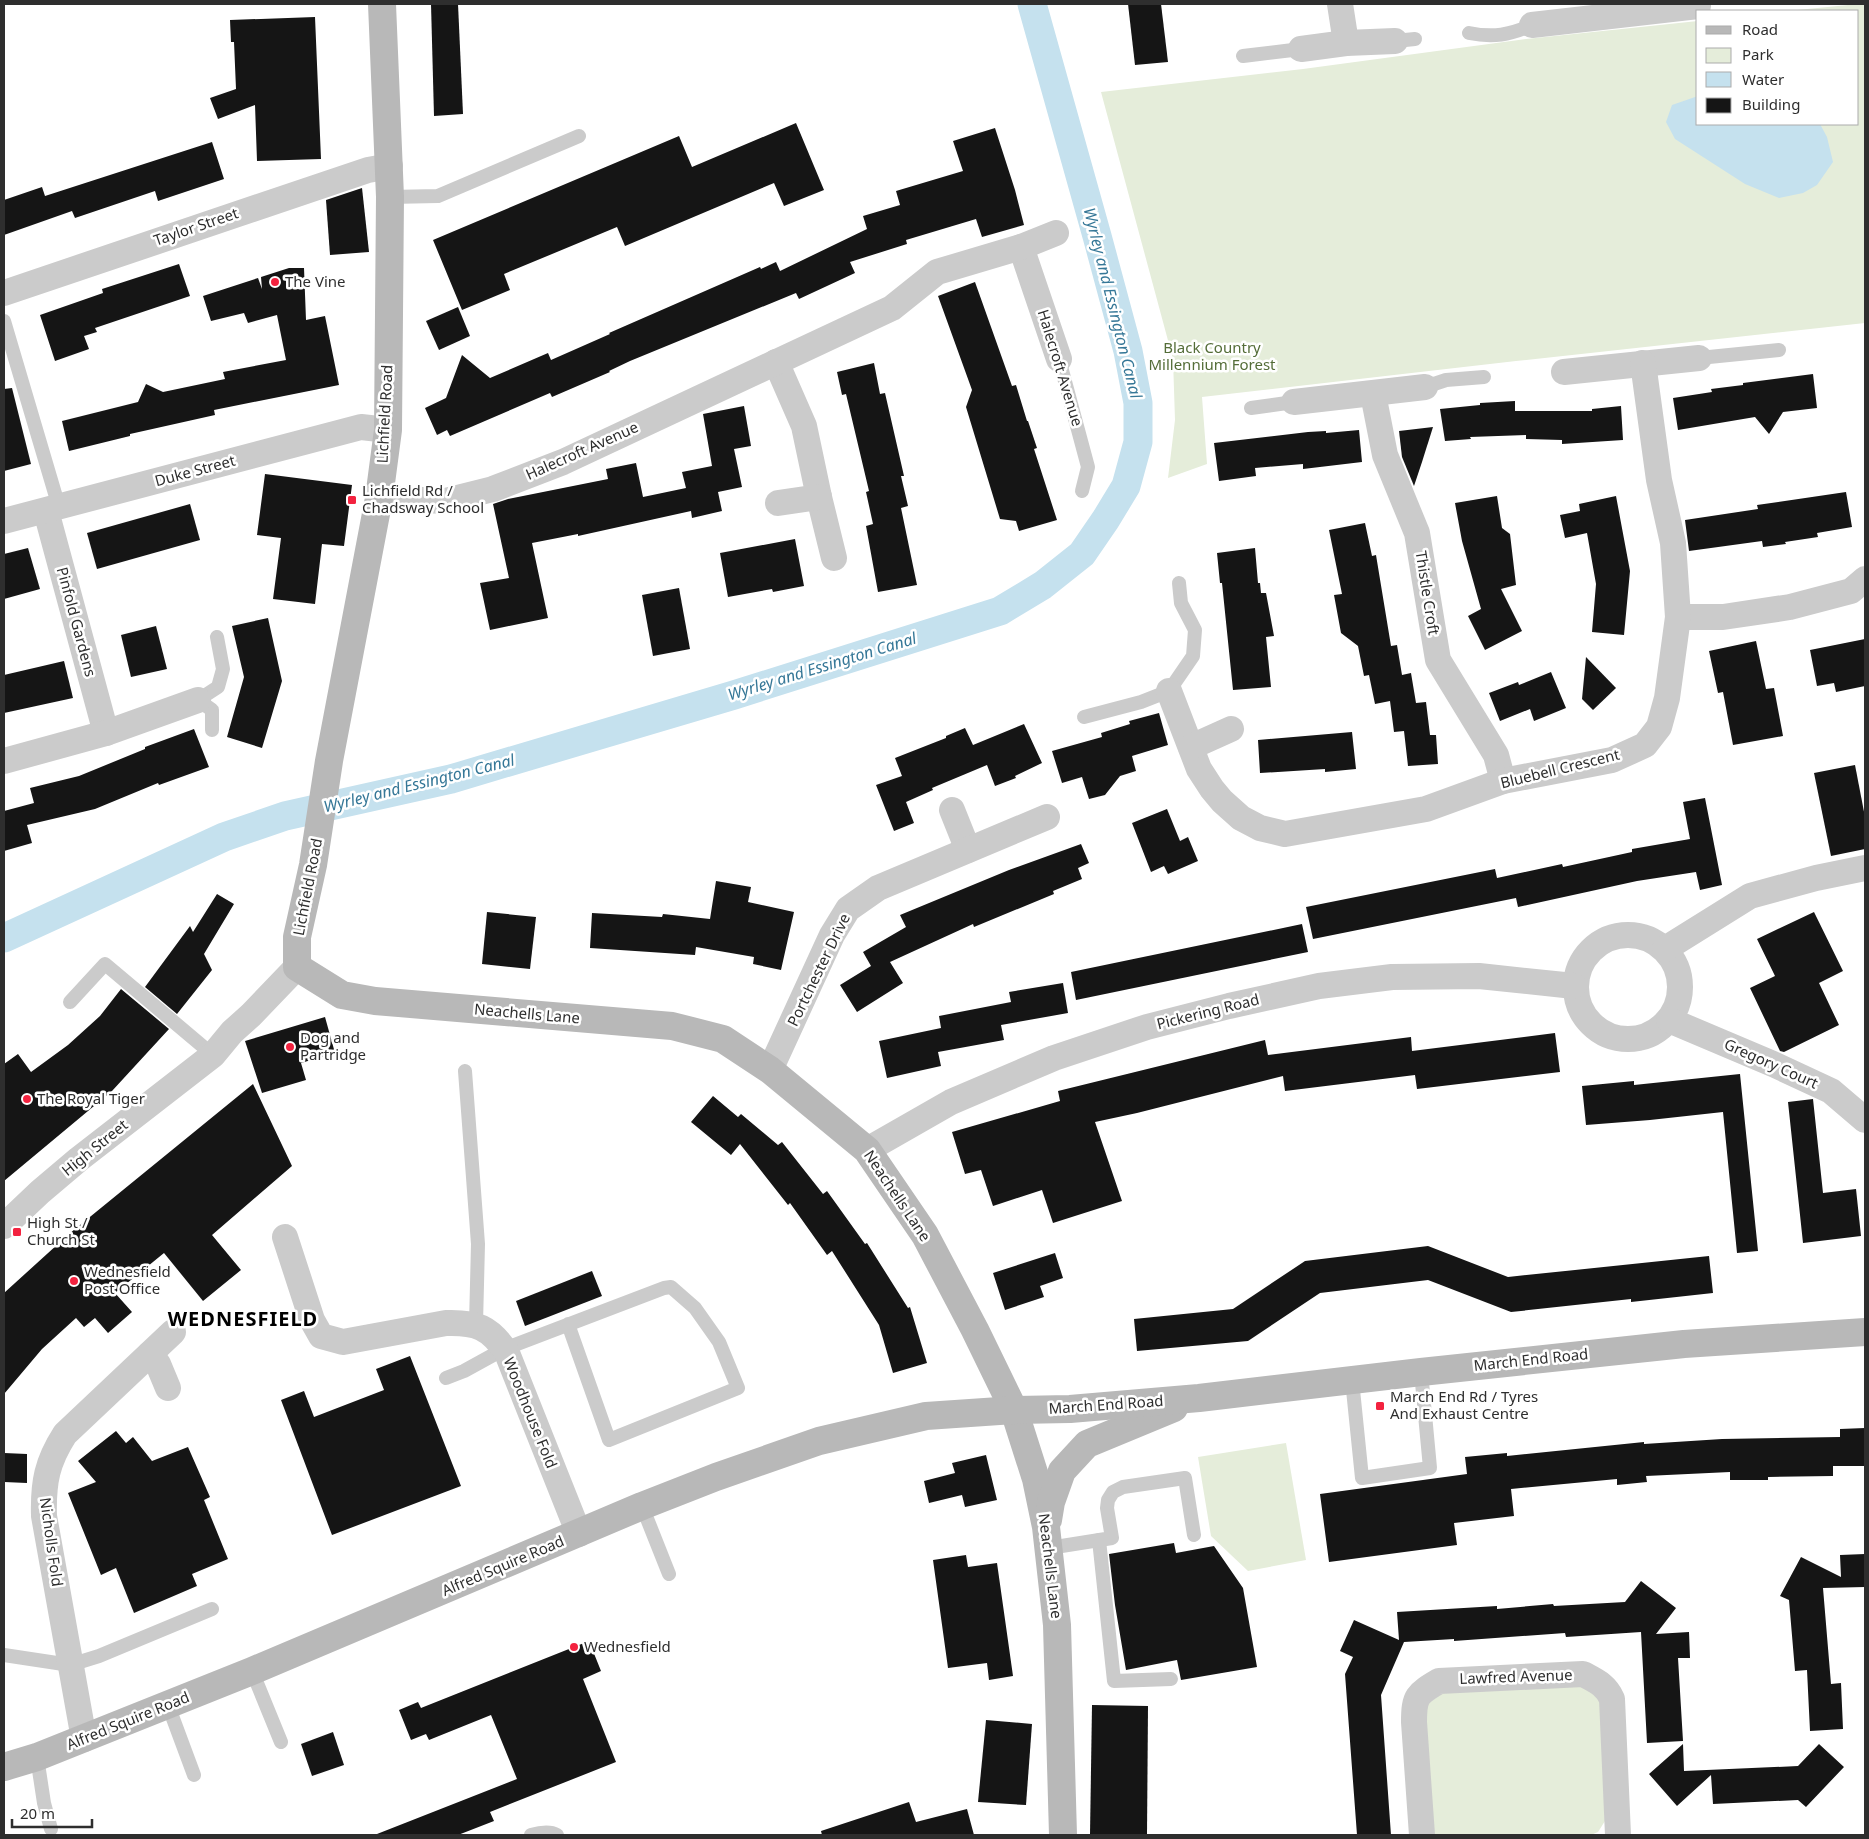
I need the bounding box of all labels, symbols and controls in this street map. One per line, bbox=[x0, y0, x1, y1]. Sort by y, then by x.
legend bbox=[1696, 10, 1859, 125]
text: Road bbox=[1742, 19, 1778, 39]
text: Park bbox=[1742, 44, 1774, 64]
text: Water bbox=[1742, 69, 1784, 89]
text: Building bbox=[1742, 94, 1800, 114]
street label: Taylor Street bbox=[151, 202, 241, 250]
water label: Wyrley and Essington Canal bbox=[1079, 205, 1148, 402]
place label: The Vine bbox=[285, 271, 346, 291]
marker: The Vine bbox=[269, 276, 281, 288]
street label: Halecroft Avenue bbox=[1034, 307, 1088, 429]
park label: Black Country Millennium Forest bbox=[1148, 337, 1276, 374]
street label: Lichfield Road bbox=[371, 364, 397, 464]
street label: Halecroft Avenue bbox=[522, 416, 641, 484]
street label: Duke Street bbox=[152, 450, 238, 490]
place label: Lichfield Rd / Chadsway School bbox=[362, 480, 484, 517]
marker: Lichfield Rd / Chadsway School bbox=[346, 494, 358, 506]
street label: Thistle Croft bbox=[1411, 549, 1445, 637]
street label: Pinfold Gardens bbox=[53, 565, 101, 679]
water label: Wyrley and Essington Canal bbox=[725, 627, 920, 705]
street label: Bluebell Crescent bbox=[1498, 743, 1622, 792]
water label: Wyrley and Essington Canal bbox=[321, 748, 518, 817]
street label: Lichfield Road bbox=[288, 836, 326, 937]
street label: Portchester Drive bbox=[782, 910, 854, 1029]
street label: Pickering Road bbox=[1154, 989, 1261, 1033]
street label: Neachells Lane bbox=[473, 998, 581, 1028]
place label: Dog and Partridge bbox=[300, 1027, 366, 1064]
street label: Gregory Court bbox=[1721, 1033, 1822, 1093]
marker: Dog and Partridge bbox=[284, 1041, 296, 1053]
place label: The Royal Tiger bbox=[37, 1088, 145, 1108]
marker: The Royal Tiger bbox=[21, 1093, 33, 1105]
street label: High Street bbox=[57, 1114, 132, 1180]
street label: Neachells Lane bbox=[860, 1146, 936, 1245]
place label: High St / Church St bbox=[27, 1212, 96, 1249]
marker: High St / Church St bbox=[11, 1226, 23, 1238]
place label: Wednesfield Post Office bbox=[84, 1261, 171, 1298]
marker: Wednesfield Post Office bbox=[68, 1275, 80, 1287]
district label: WEDNESFIELD bbox=[168, 1305, 318, 1332]
street label: March End Road bbox=[1473, 1343, 1589, 1375]
street label: Woodhouse Fold bbox=[500, 1354, 562, 1471]
place label: March End Rd / Tyres And Exhaust Centre bbox=[1390, 1386, 1538, 1423]
street label: March End Road bbox=[1048, 1390, 1164, 1418]
marker: March End Rd / Tyres And Exhaust Centre bbox=[1374, 1400, 1386, 1412]
street label: Nicholls Fold bbox=[36, 1496, 68, 1588]
street label: Neachells Lane bbox=[1035, 1512, 1067, 1620]
street label: Alfred Squire Road bbox=[438, 1530, 567, 1600]
place label: Wednesfield bbox=[584, 1636, 671, 1656]
marker: Wednesfield bbox=[568, 1641, 580, 1653]
street label: Lawfred Avenue bbox=[1459, 1664, 1573, 1688]
street label: Alfred Squire Road bbox=[63, 1686, 192, 1754]
scale bar bbox=[12, 1796, 92, 1828]
text: 20 m bbox=[20, 1803, 55, 1823]

